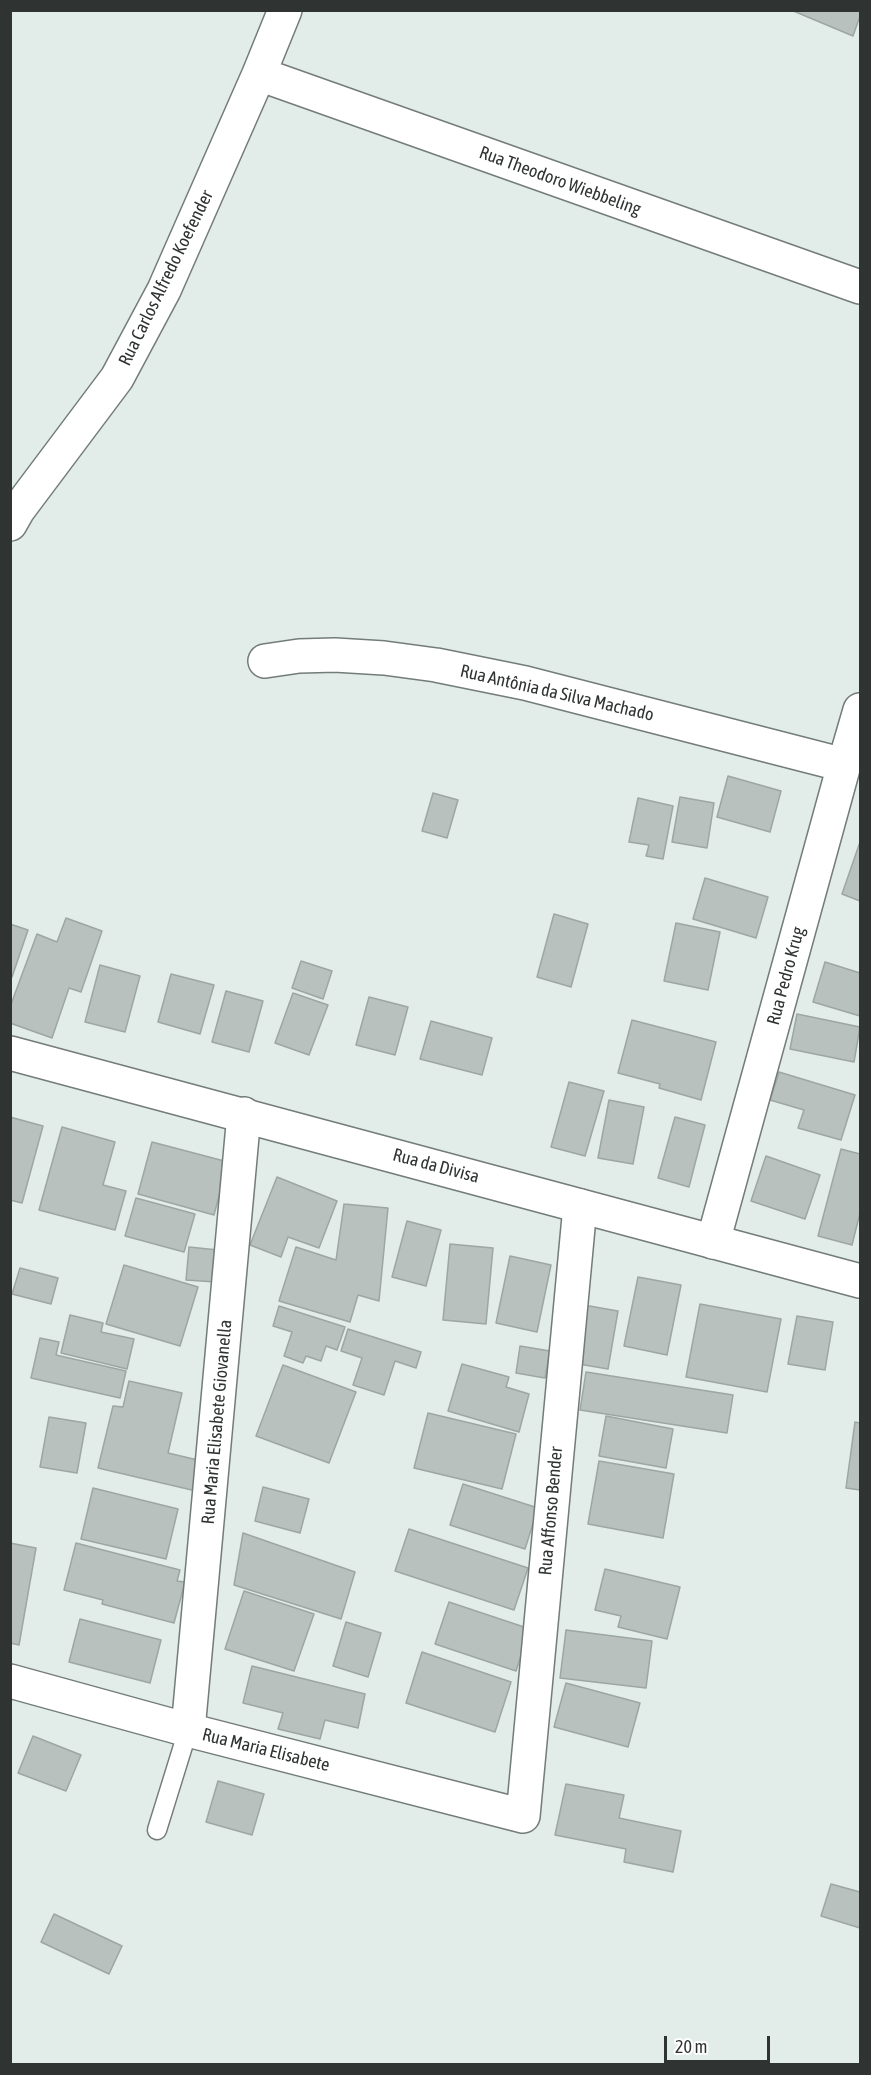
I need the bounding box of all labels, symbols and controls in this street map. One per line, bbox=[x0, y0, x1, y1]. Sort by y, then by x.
street label: Rua Theodoro Wiebbeling bbox=[476, 142, 644, 220]
street label: Rua Carlos Alfredo Koefender bbox=[114, 187, 218, 369]
street label: Rua Antônia da Silva Machado bbox=[458, 660, 656, 726]
street label: Rua Pedro Krug bbox=[763, 925, 809, 1027]
street label: Rua da Divisa bbox=[391, 1144, 481, 1188]
street label: Rua Maria Elisabete Giovanella bbox=[197, 1319, 237, 1525]
street label: Rua Affonso Bender bbox=[535, 1446, 567, 1576]
street label: Rua Maria Elisabete bbox=[200, 1724, 332, 1776]
scale bar bbox=[667, 2024, 774, 2062]
text: 20 m bbox=[675, 2036, 707, 2057]

